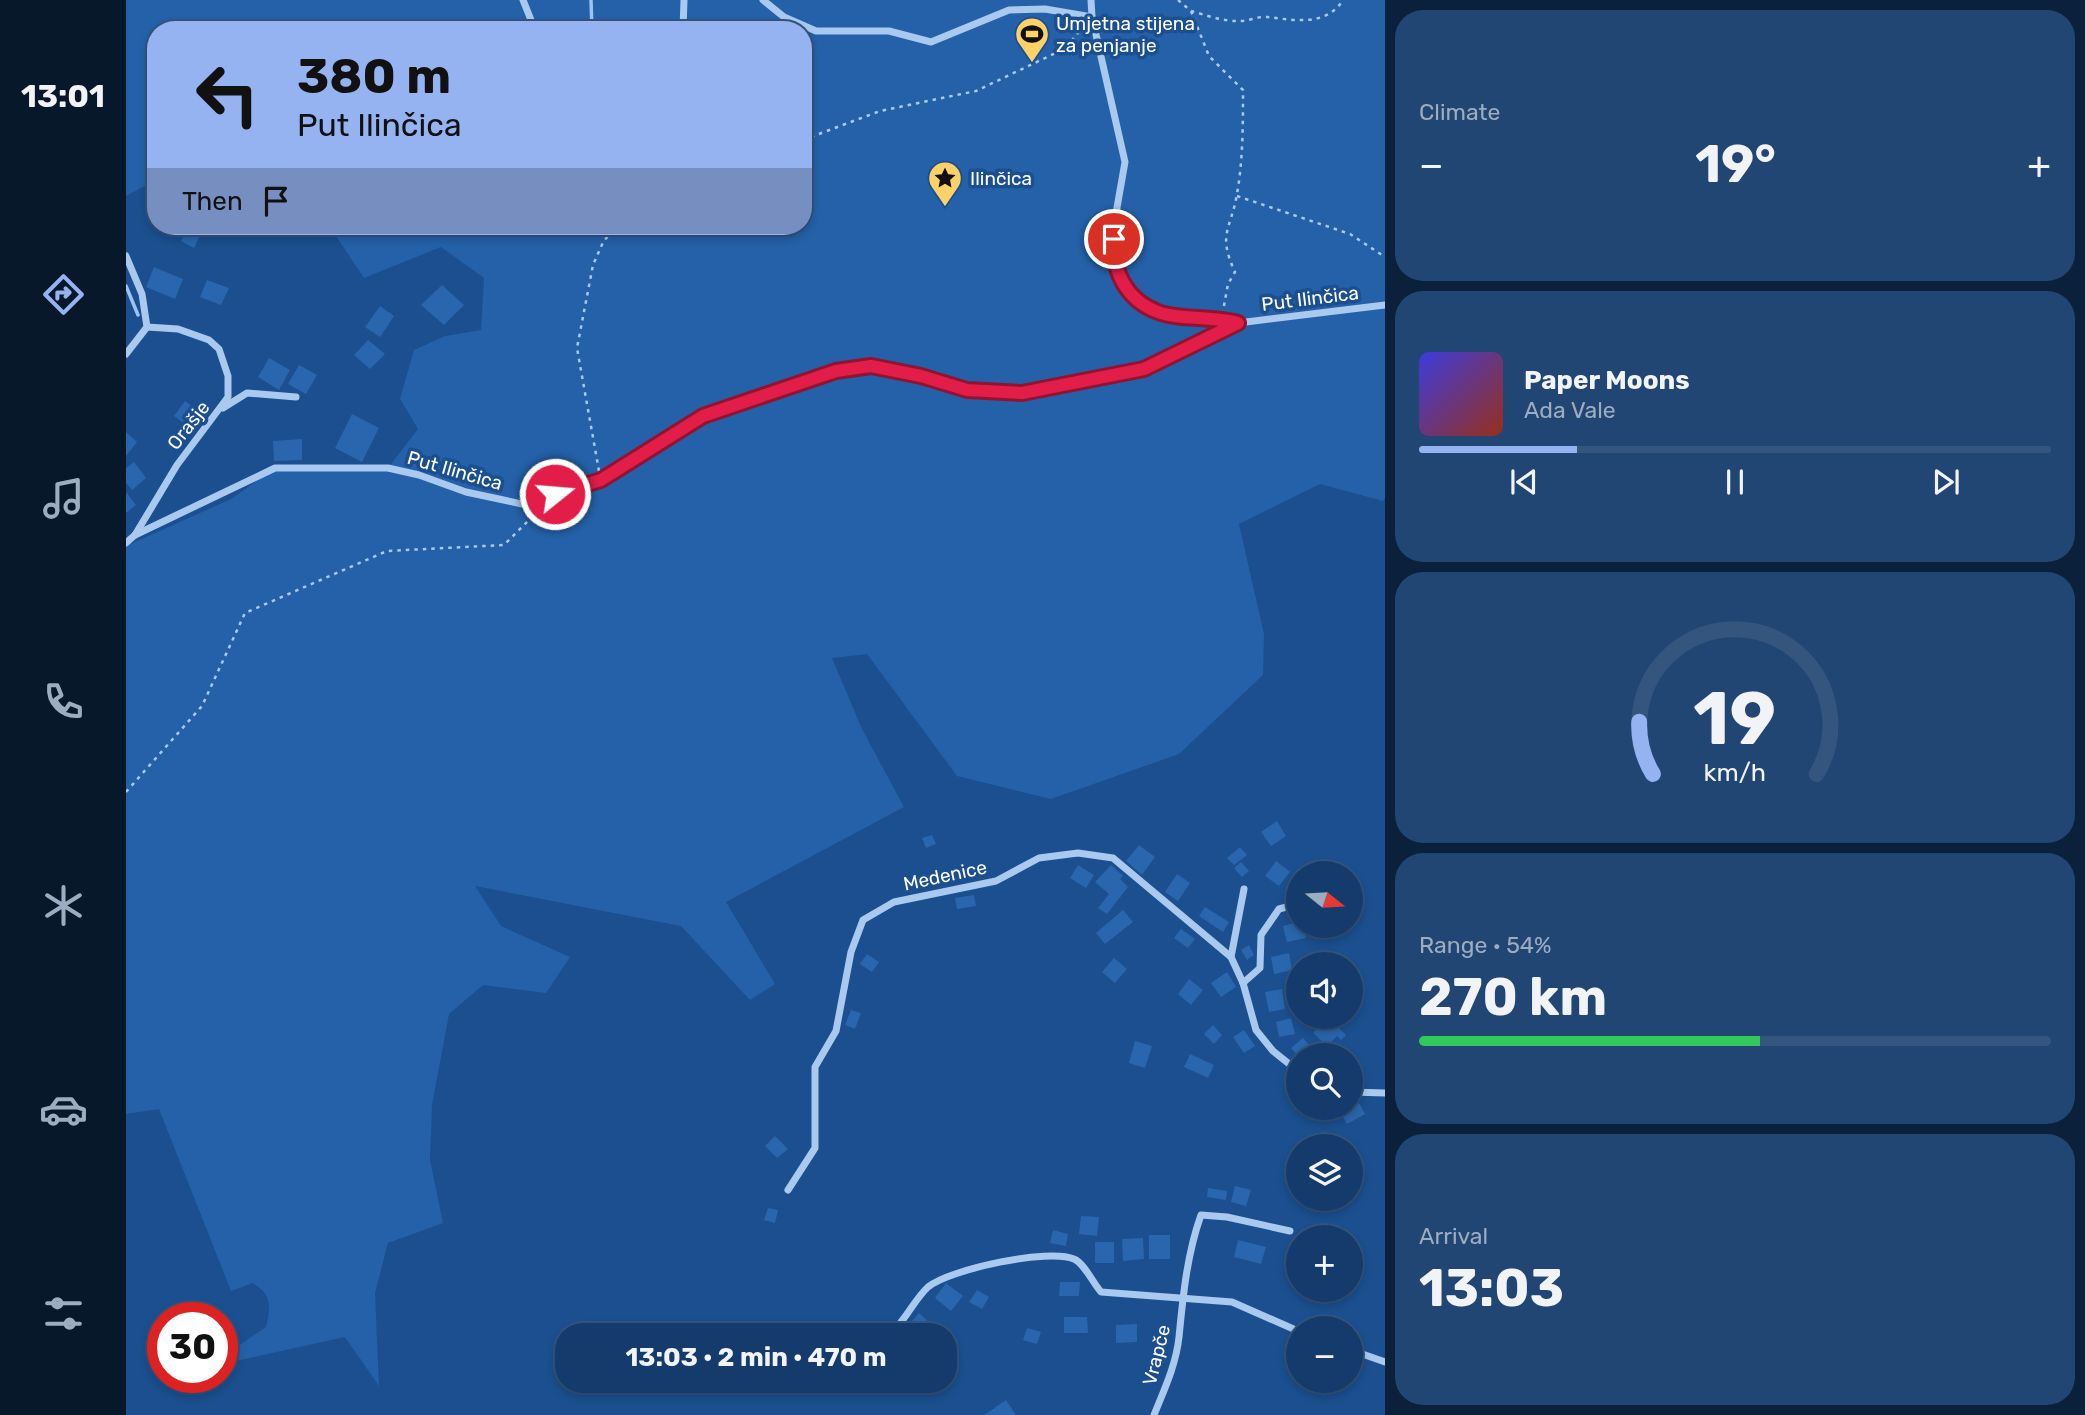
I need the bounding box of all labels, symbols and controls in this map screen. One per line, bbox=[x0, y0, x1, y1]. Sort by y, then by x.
place label: Umjetna stijena za penjanje bbox=[1056, 12, 1195, 57]
sports icon: Umjetna stijena za penjanje bbox=[1013, 15, 1051, 64]
text: 380 m bbox=[297, 47, 451, 105]
icon: left bbox=[182, 49, 273, 140]
text: 13:01 bbox=[21, 77, 105, 115]
text: Climate bbox=[1419, 98, 1500, 126]
text: Put Ilinčica bbox=[297, 106, 462, 144]
text: 19° bbox=[1695, 133, 1776, 195]
text: − bbox=[1419, 142, 1444, 188]
text: + bbox=[2027, 142, 2051, 188]
place icon: Ilinčica bbox=[926, 159, 964, 208]
place label: Ilinčica bbox=[970, 167, 1032, 190]
icon: arrive bbox=[257, 182, 295, 220]
text: Then bbox=[182, 186, 243, 217]
pin bbox=[1084, 209, 1144, 269]
icon: arrive bbox=[1095, 220, 1133, 258]
icon: directions bbox=[39, 270, 88, 319]
street label: Put Ilinčica bbox=[1260, 281, 1360, 316]
text: Paper Moons bbox=[1524, 365, 1690, 396]
street label: Orašje bbox=[162, 396, 215, 454]
text: Ada Vale bbox=[1524, 396, 1616, 424]
street label: Put Ilinčica bbox=[405, 446, 505, 495]
position arrow bbox=[518, 457, 592, 531]
icon: previous bbox=[1505, 463, 1543, 501]
icon: pause bbox=[1716, 463, 1754, 501]
icon: next bbox=[1927, 463, 1965, 501]
icon: music bbox=[39, 474, 88, 523]
text: 19 bbox=[1694, 676, 1776, 762]
icon: phone bbox=[39, 677, 88, 726]
text: km/h bbox=[1704, 757, 1766, 786]
street label: Medenice bbox=[901, 855, 989, 896]
north arrow bbox=[1286, 861, 1363, 938]
map controls bbox=[1286, 861, 1363, 1393]
icon: climate bbox=[39, 881, 88, 930]
text: Range · 54% bbox=[1419, 931, 1552, 959]
button: sound bbox=[1286, 952, 1363, 1029]
text: 270 km bbox=[1419, 966, 1607, 1028]
button: search bbox=[1286, 1043, 1363, 1120]
icon: car bbox=[39, 1085, 88, 1134]
button: layers bbox=[1286, 1134, 1363, 1211]
text: Arrival bbox=[1419, 1222, 1488, 1250]
button: + bbox=[1286, 1225, 1363, 1302]
text: 13:03 bbox=[1419, 1257, 1564, 1319]
icon: filters bbox=[39, 1289, 88, 1338]
speed limit sign: 30 bbox=[147, 1302, 238, 1393]
button: − bbox=[1286, 1316, 1363, 1393]
street label: Vrapče bbox=[1138, 1322, 1175, 1388]
text: 13:03 · 2 min · 470 m bbox=[625, 1342, 887, 1373]

